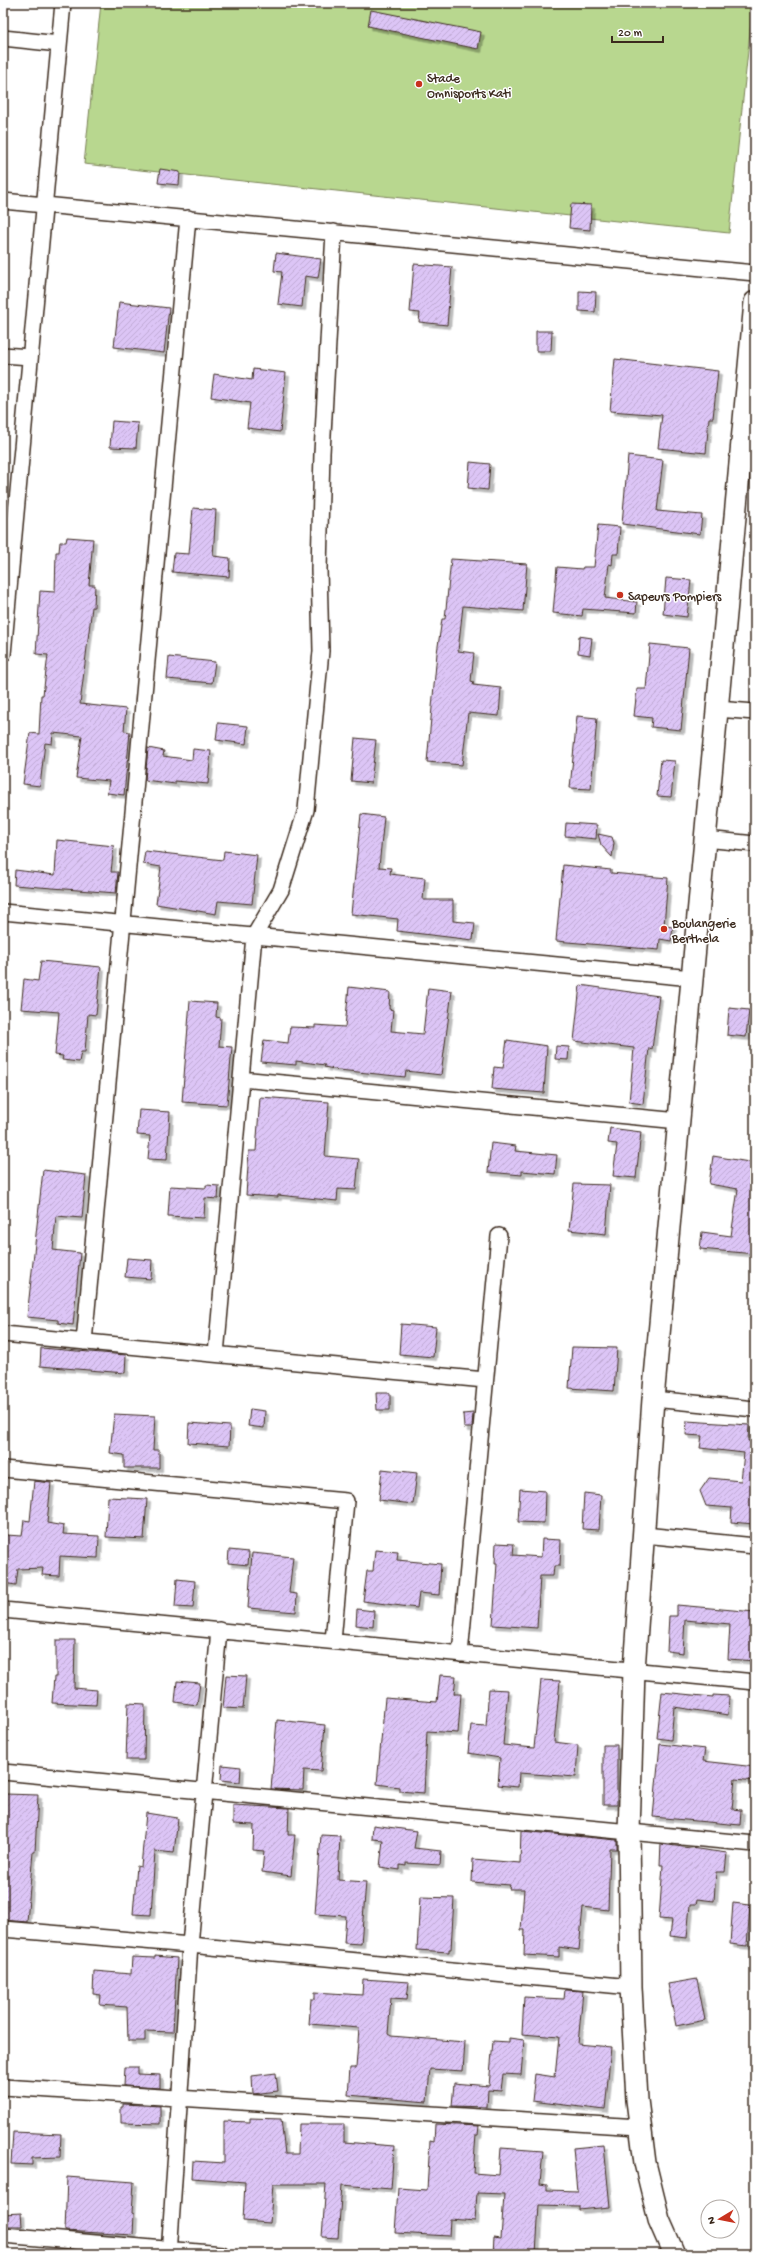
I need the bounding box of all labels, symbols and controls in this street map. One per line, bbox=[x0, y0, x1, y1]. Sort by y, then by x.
scale bar bbox=[612, 18, 663, 44]
text: 20 m bbox=[618, 27, 643, 41]
place label: Stade Omnisports Kati bbox=[427, 72, 511, 102]
marker: Stade Omnisports Kati bbox=[414, 79, 424, 89]
marker: Sapeurs Pompiers bbox=[615, 590, 625, 600]
place label: Sapeurs Pompiers bbox=[628, 590, 723, 605]
place label: Boulangerie Berthela bbox=[671, 917, 736, 947]
marker: Boulangerie Berthela bbox=[659, 924, 669, 934]
north arrow bbox=[700, 2199, 740, 2239]
text: N bbox=[706, 2216, 719, 2225]

